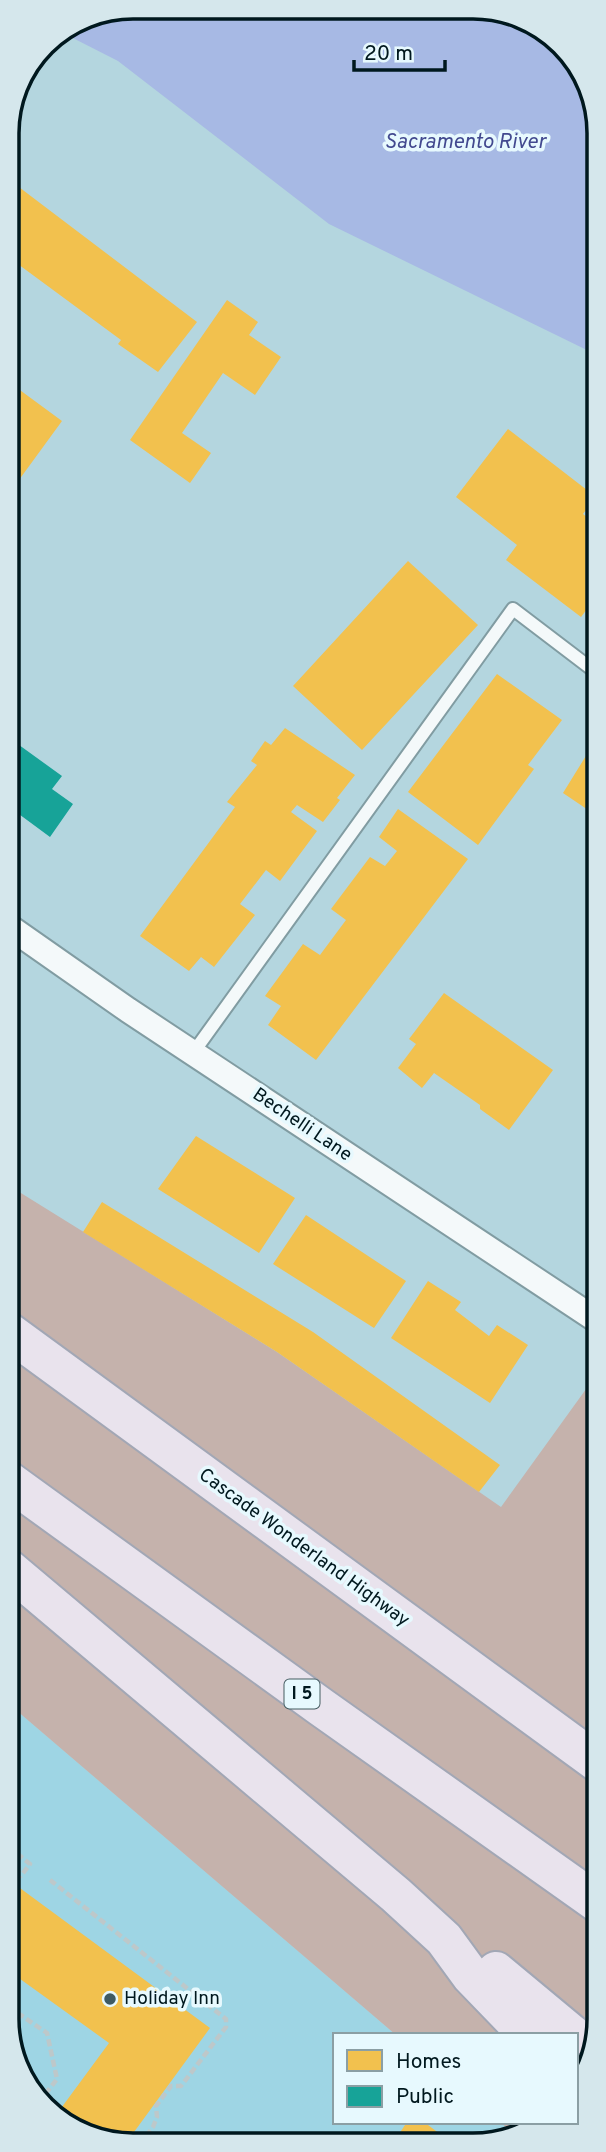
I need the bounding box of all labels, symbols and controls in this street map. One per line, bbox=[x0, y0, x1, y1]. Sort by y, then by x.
scale bar bbox=[354, 28, 445, 72]
text: 20 m bbox=[364, 41, 413, 68]
water label: Sacramento River bbox=[384, 129, 548, 156]
street label: Bechelli Lane bbox=[248, 1083, 356, 1167]
street label: Cascade Wonderland Highway bbox=[194, 1463, 414, 1633]
road number: I 5 bbox=[284, 1680, 320, 1708]
place label: Holiday Inn bbox=[124, 1987, 220, 2011]
marker: Holiday Inn bbox=[102, 1991, 118, 2007]
legend bbox=[333, 2033, 578, 2124]
text: Homes bbox=[396, 2049, 461, 2076]
text: Public bbox=[396, 2084, 454, 2111]

